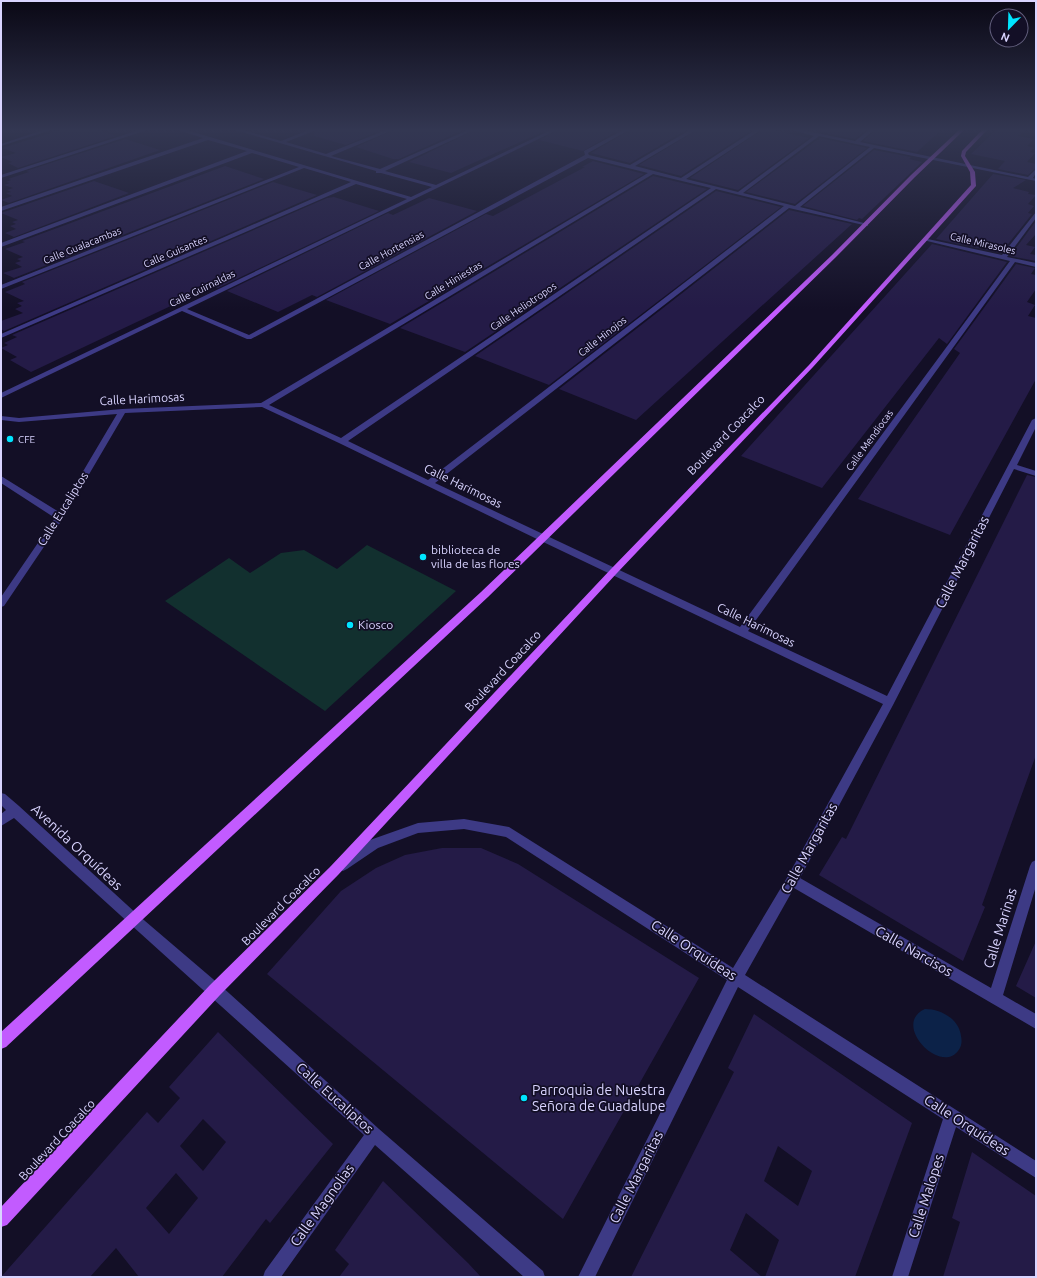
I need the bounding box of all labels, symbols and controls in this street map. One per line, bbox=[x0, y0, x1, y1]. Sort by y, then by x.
north arrow bbox=[989, 8, 1029, 48]
text: N bbox=[999, 30, 1011, 44]
street label: Calle Gualacambas bbox=[42, 225, 123, 266]
street label: Calle Hortensias bbox=[357, 229, 426, 272]
street label: Calle Mirasoles bbox=[949, 231, 1017, 256]
street label: Calle Guisantes bbox=[142, 233, 209, 270]
street label: Calle Hiniestas bbox=[423, 259, 484, 302]
street label: Calle Guirnaldas bbox=[168, 268, 237, 309]
street label: Calle Heliotropos bbox=[488, 280, 558, 333]
street label: Calle Hinojos bbox=[576, 314, 629, 359]
street label: Calle Harimosas bbox=[99, 390, 185, 407]
street label: Boulevard Coacalco bbox=[684, 392, 767, 477]
street label: Calle Mendiocas bbox=[844, 408, 895, 473]
marker: CFE bbox=[5, 434, 15, 444]
place label: CFE bbox=[18, 434, 35, 445]
street label: Calle Harimosas bbox=[422, 461, 504, 510]
street label: Calle Eucaliptos bbox=[35, 469, 90, 548]
street label: Calle Margaritas bbox=[932, 513, 992, 611]
place label: biblioteca de villa de las flores bbox=[431, 543, 520, 570]
marker: biblioteca de villa de las flores bbox=[418, 552, 428, 562]
street label: Calle Harimosas bbox=[715, 600, 797, 649]
place label: Kiosco bbox=[358, 618, 393, 631]
marker: Kiosco bbox=[345, 620, 355, 630]
street label: Boulevard Coacalco bbox=[462, 628, 543, 714]
street label: Calle Margaritas bbox=[777, 800, 841, 896]
street label: Avenida Orquídeas bbox=[28, 801, 126, 893]
street label: Boulevard Coacalco bbox=[239, 864, 323, 948]
street label: Calle Marinas bbox=[980, 886, 1020, 970]
street label: Calle Orquídeas bbox=[648, 916, 740, 984]
street label: Calle Narcisos bbox=[872, 922, 956, 980]
street label: Calle Eucaliptos bbox=[293, 1059, 377, 1137]
place label: Parroquia de Nuestra Señora de Guadalupe bbox=[532, 1082, 666, 1114]
street label: Calle Orquídeas bbox=[921, 1091, 1013, 1159]
marker: Parroquia de Nuestra Señora de Guadalupe bbox=[519, 1093, 529, 1103]
street label: Boulevard Coacalco bbox=[16, 1097, 97, 1183]
street label: Calle Margaritas bbox=[606, 1128, 666, 1226]
street label: Calle Malopes bbox=[905, 1152, 947, 1240]
street label: Calle Magnolias bbox=[287, 1161, 357, 1249]

